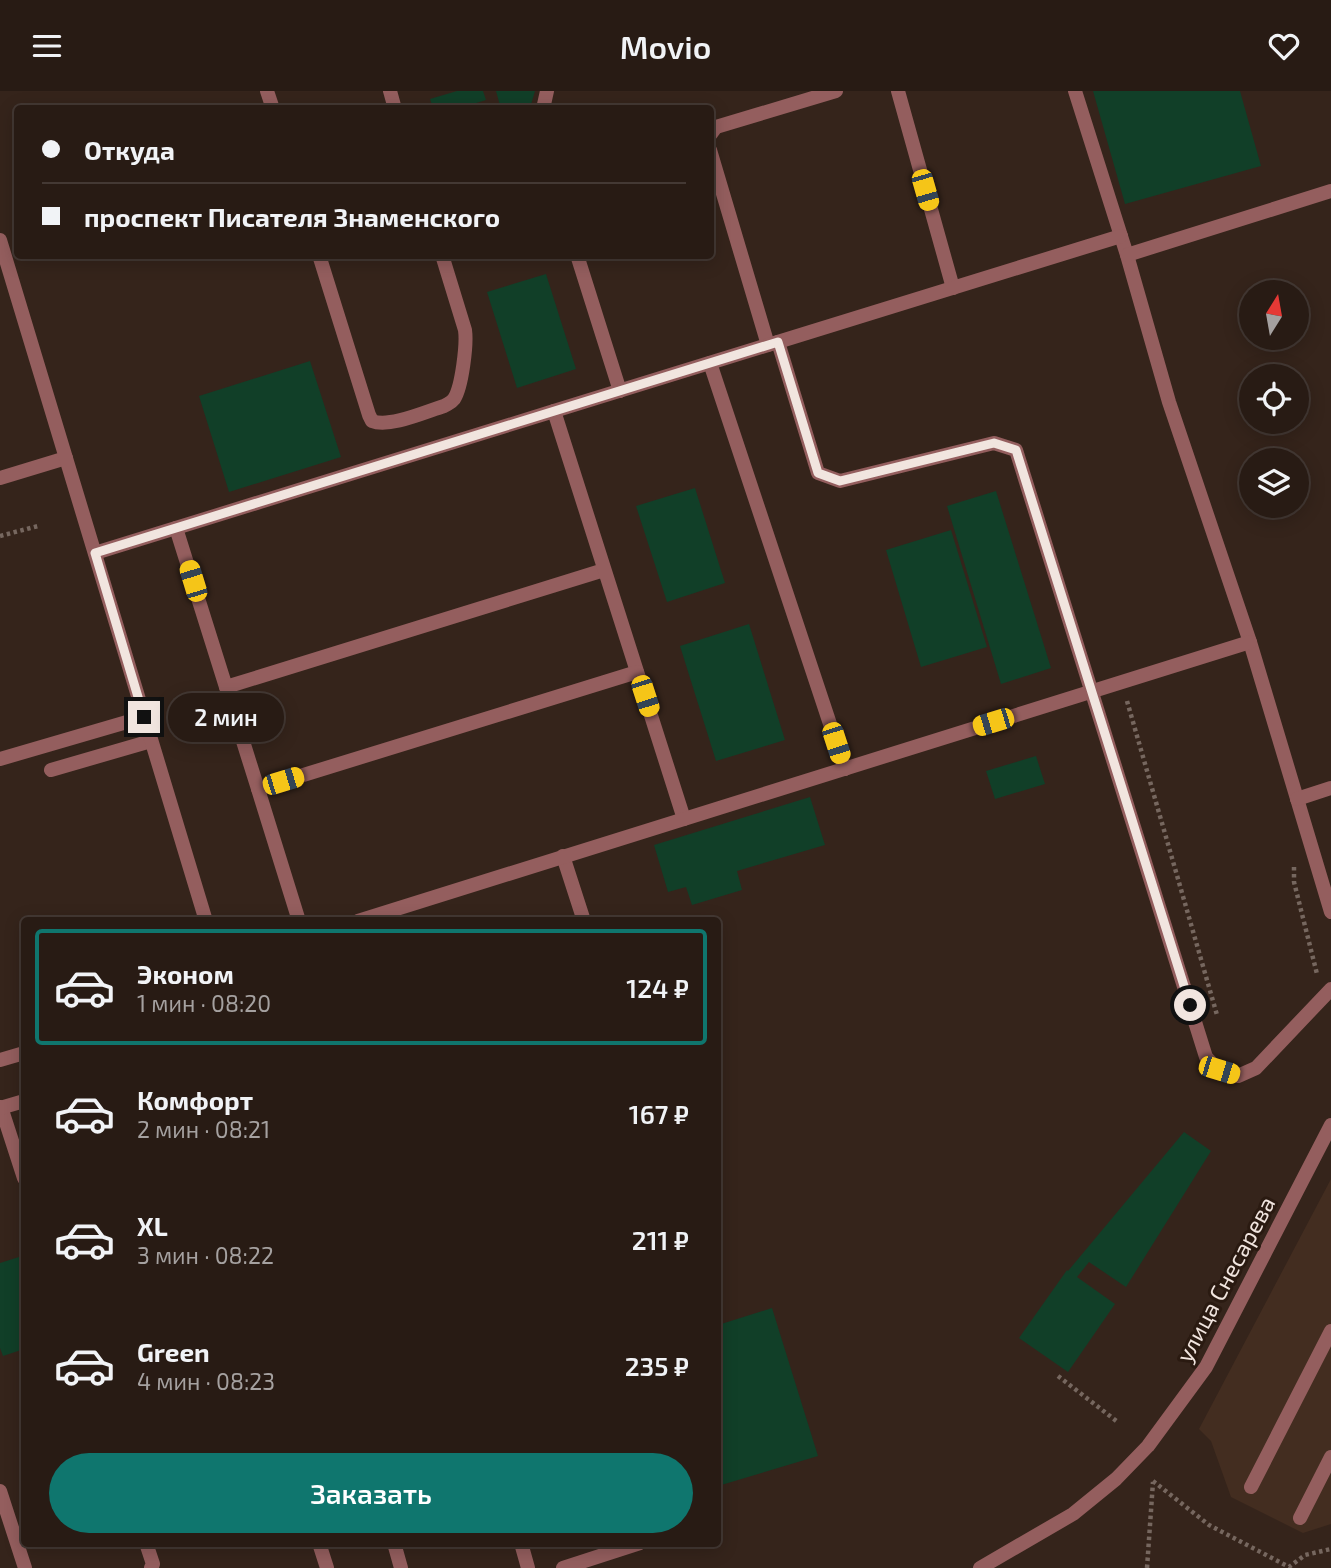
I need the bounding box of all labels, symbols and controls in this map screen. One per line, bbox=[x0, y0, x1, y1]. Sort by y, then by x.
icon: menu bbox=[28, 27, 66, 65]
text: Movio bbox=[620, 27, 711, 65]
icon: heart bbox=[1265, 27, 1303, 65]
text: Откуда bbox=[84, 134, 175, 165]
car bbox=[910, 167, 941, 213]
text: проспект Писателя Знаменского bbox=[84, 201, 500, 232]
north arrow bbox=[1239, 280, 1309, 350]
map controls bbox=[1239, 280, 1309, 518]
button: locate bbox=[1239, 364, 1309, 434]
button: layers bbox=[1239, 448, 1309, 518]
car bbox=[177, 558, 210, 604]
car bbox=[629, 673, 662, 719]
callout: 2 мин bbox=[168, 693, 284, 741]
route end bbox=[128, 701, 160, 733]
text: 2 мин bbox=[194, 703, 258, 731]
car bbox=[970, 706, 1017, 738]
car bbox=[820, 720, 853, 766]
car bbox=[260, 765, 307, 797]
icon: car bbox=[53, 956, 116, 1019]
text: Эконом bbox=[137, 958, 234, 989]
text: 124 ₽ bbox=[626, 972, 689, 1003]
text: 1 мин · 08:20 bbox=[137, 989, 271, 1017]
route start bbox=[1174, 989, 1206, 1021]
car bbox=[1196, 1054, 1243, 1086]
icon: car bbox=[53, 1082, 116, 1145]
text: Комфорт bbox=[137, 1084, 253, 1115]
text: 167 ₽ bbox=[629, 1098, 689, 1129]
text: 2 мин · 08:21 bbox=[137, 1115, 270, 1143]
street label: улица Снесарева bbox=[1170, 1191, 1281, 1367]
icon: car bbox=[53, 1208, 116, 1271]
text: XL bbox=[137, 1210, 168, 1241]
text: 211 ₽ bbox=[632, 1224, 689, 1255]
text: 3 мин · 08:22 bbox=[137, 1241, 274, 1269]
icon: car bbox=[53, 1334, 116, 1397]
text: Green bbox=[137, 1336, 210, 1367]
text: 235 ₽ bbox=[625, 1350, 689, 1381]
text: 4 мин · 08:23 bbox=[137, 1367, 275, 1395]
button: Заказать bbox=[49, 1453, 693, 1533]

